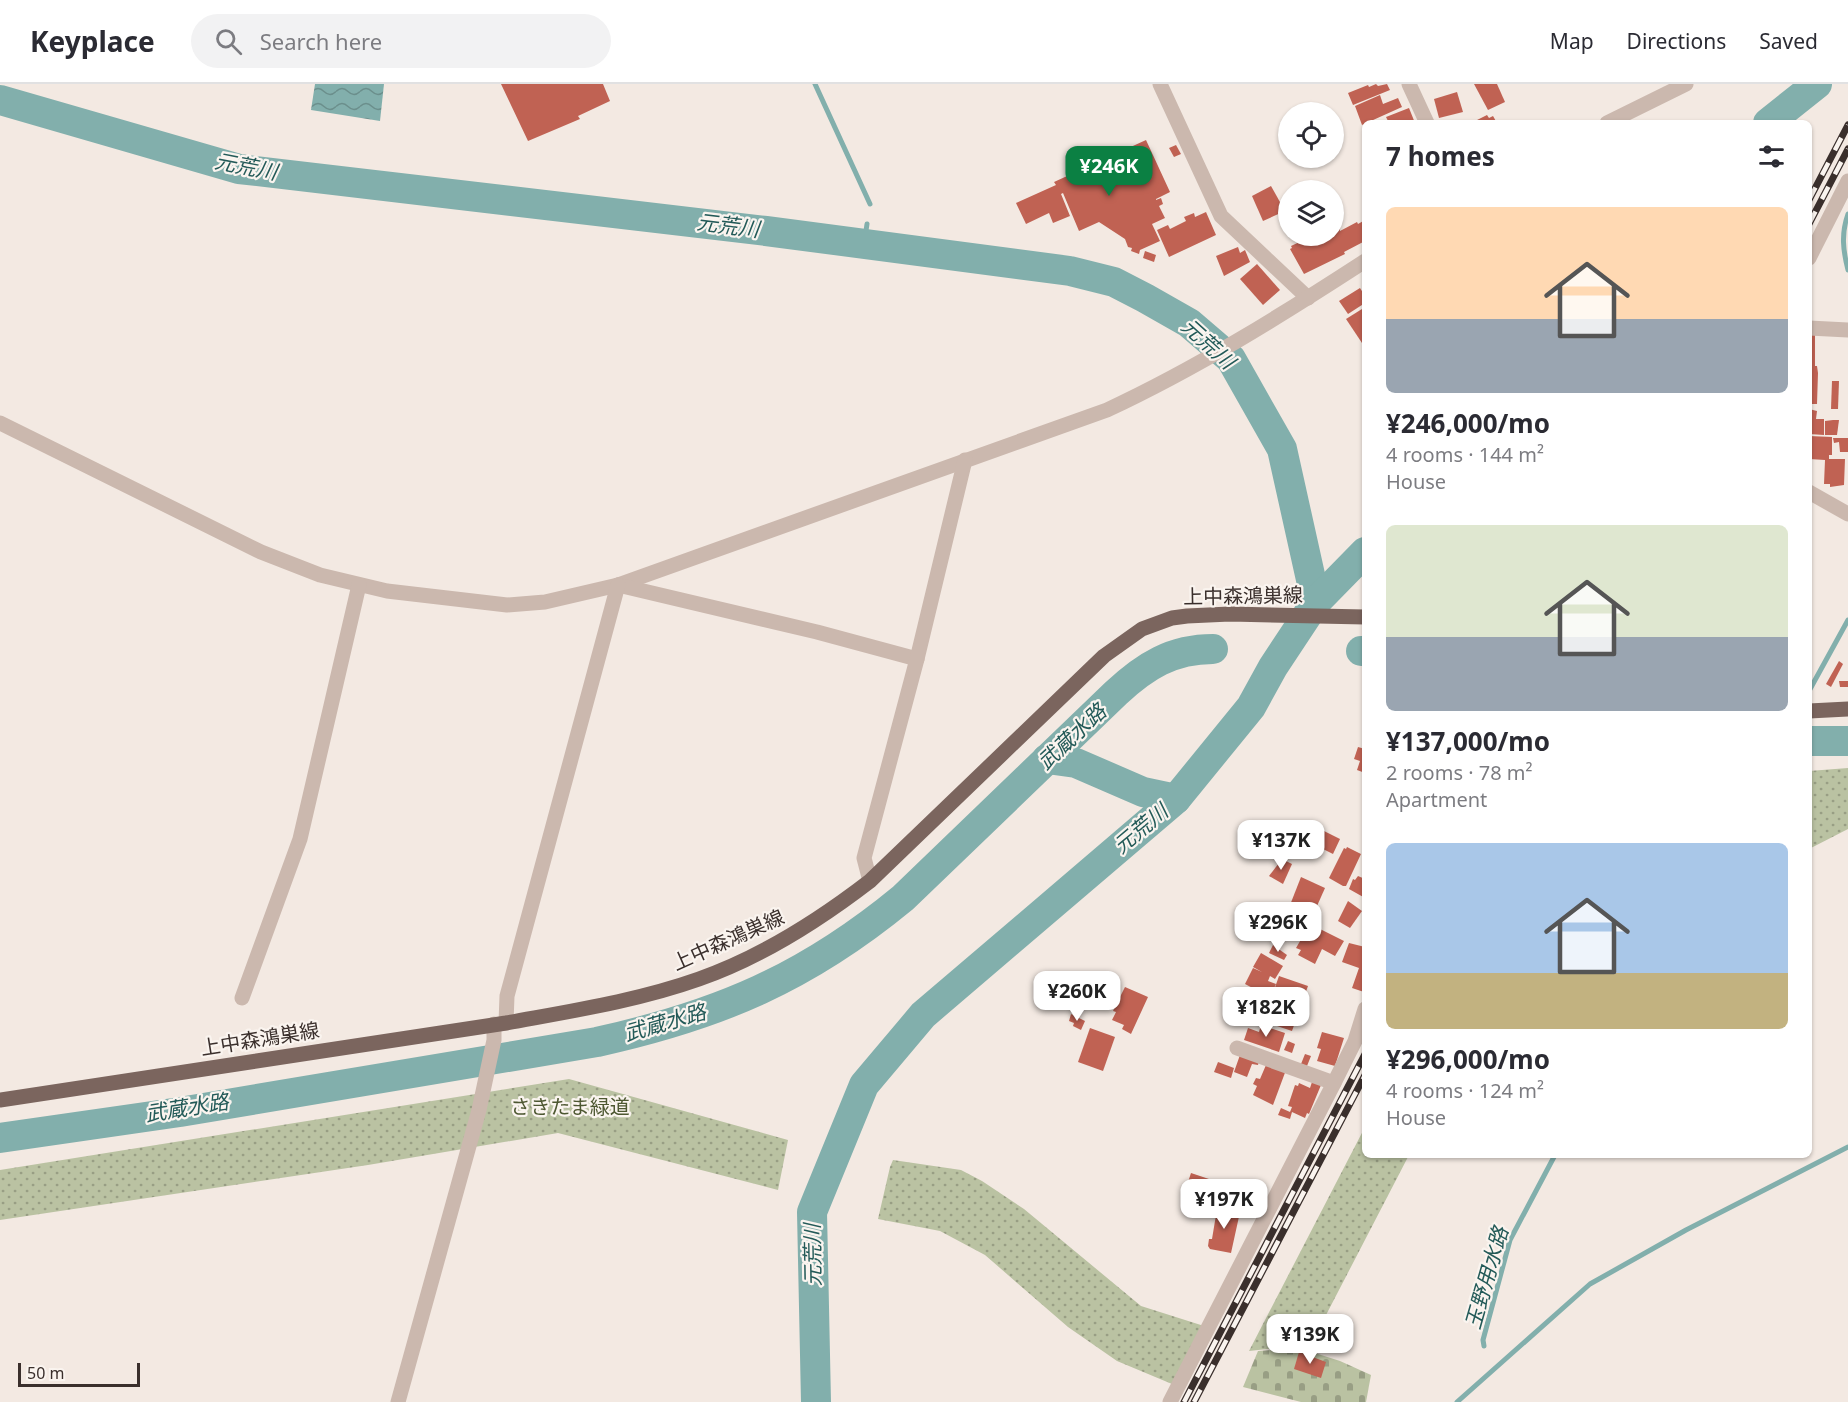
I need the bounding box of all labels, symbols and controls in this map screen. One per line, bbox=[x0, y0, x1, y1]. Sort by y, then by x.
search box bbox=[191, 14, 611, 68]
text: Keyplace bbox=[30, 22, 155, 60]
icon: search bbox=[212, 25, 245, 58]
text: Search here bbox=[260, 26, 382, 56]
text: Map bbox=[1550, 27, 1594, 55]
text: Directions bbox=[1627, 27, 1726, 55]
text: Saved bbox=[1759, 27, 1818, 55]
map controls bbox=[1278, 102, 1344, 246]
button: locate bbox=[1278, 102, 1344, 168]
text: 7 homes bbox=[1386, 138, 1495, 174]
icon: filters bbox=[1755, 140, 1788, 173]
water label: 元荒川 bbox=[213, 146, 282, 186]
pin: ¥246K bbox=[1067, 146, 1151, 197]
text: ¥246K bbox=[1079, 152, 1139, 179]
button: layers bbox=[1278, 180, 1344, 246]
water label: 元荒川 bbox=[695, 207, 763, 243]
icon: home bbox=[1533, 246, 1641, 354]
water label: 元荒川 bbox=[1176, 312, 1243, 376]
text: ¥246,000/mo bbox=[1386, 405, 1550, 441]
text: 4 rooms · 144 m² bbox=[1386, 441, 1544, 468]
text: House bbox=[1386, 468, 1446, 495]
icon: home bbox=[1533, 564, 1641, 672]
street label: 上中森鴻巣線 bbox=[1183, 581, 1303, 610]
water label: 武蔵水路 bbox=[1031, 696, 1113, 775]
text: ¥137,000/mo bbox=[1386, 723, 1550, 759]
text: 2 rooms · 78 m² bbox=[1386, 759, 1533, 786]
text: Apartment bbox=[1386, 786, 1487, 813]
water label: 元荒川 bbox=[1107, 796, 1175, 859]
pin: ¥137K bbox=[1239, 820, 1323, 871]
text: ¥137K bbox=[1251, 826, 1311, 853]
icon: home bbox=[1533, 882, 1641, 990]
pin: ¥296K bbox=[1236, 902, 1320, 953]
street label: 上中森鴻巣線 bbox=[667, 903, 788, 976]
text: ¥296K bbox=[1248, 908, 1308, 935]
pin: ¥260K bbox=[1035, 971, 1119, 1022]
text: ¥260K bbox=[1047, 977, 1107, 1004]
pin: ¥182K bbox=[1224, 987, 1308, 1038]
text: ¥182K bbox=[1236, 993, 1296, 1020]
water label: 武蔵水路 bbox=[620, 996, 711, 1047]
street label: 上中森鴻巣線 bbox=[199, 1016, 321, 1061]
text: ¥296,000/mo bbox=[1386, 1041, 1550, 1077]
text: 4 rooms · 124 m² bbox=[1386, 1077, 1544, 1104]
water label: 武蔵水路 bbox=[143, 1086, 232, 1127]
park label: さきたま緑道 bbox=[510, 1093, 630, 1120]
text: House bbox=[1386, 1104, 1446, 1131]
pin: ¥197K bbox=[1182, 1179, 1266, 1230]
text: ¥197K bbox=[1194, 1185, 1254, 1212]
water label: 元荒川 bbox=[797, 1221, 827, 1287]
water label: 玉野用水路 bbox=[1458, 1221, 1515, 1332]
pin: ¥139K bbox=[1268, 1314, 1352, 1365]
text: ¥139K bbox=[1280, 1320, 1340, 1347]
scale bar bbox=[18, 1360, 140, 1388]
text: 50 m bbox=[27, 1362, 64, 1384]

